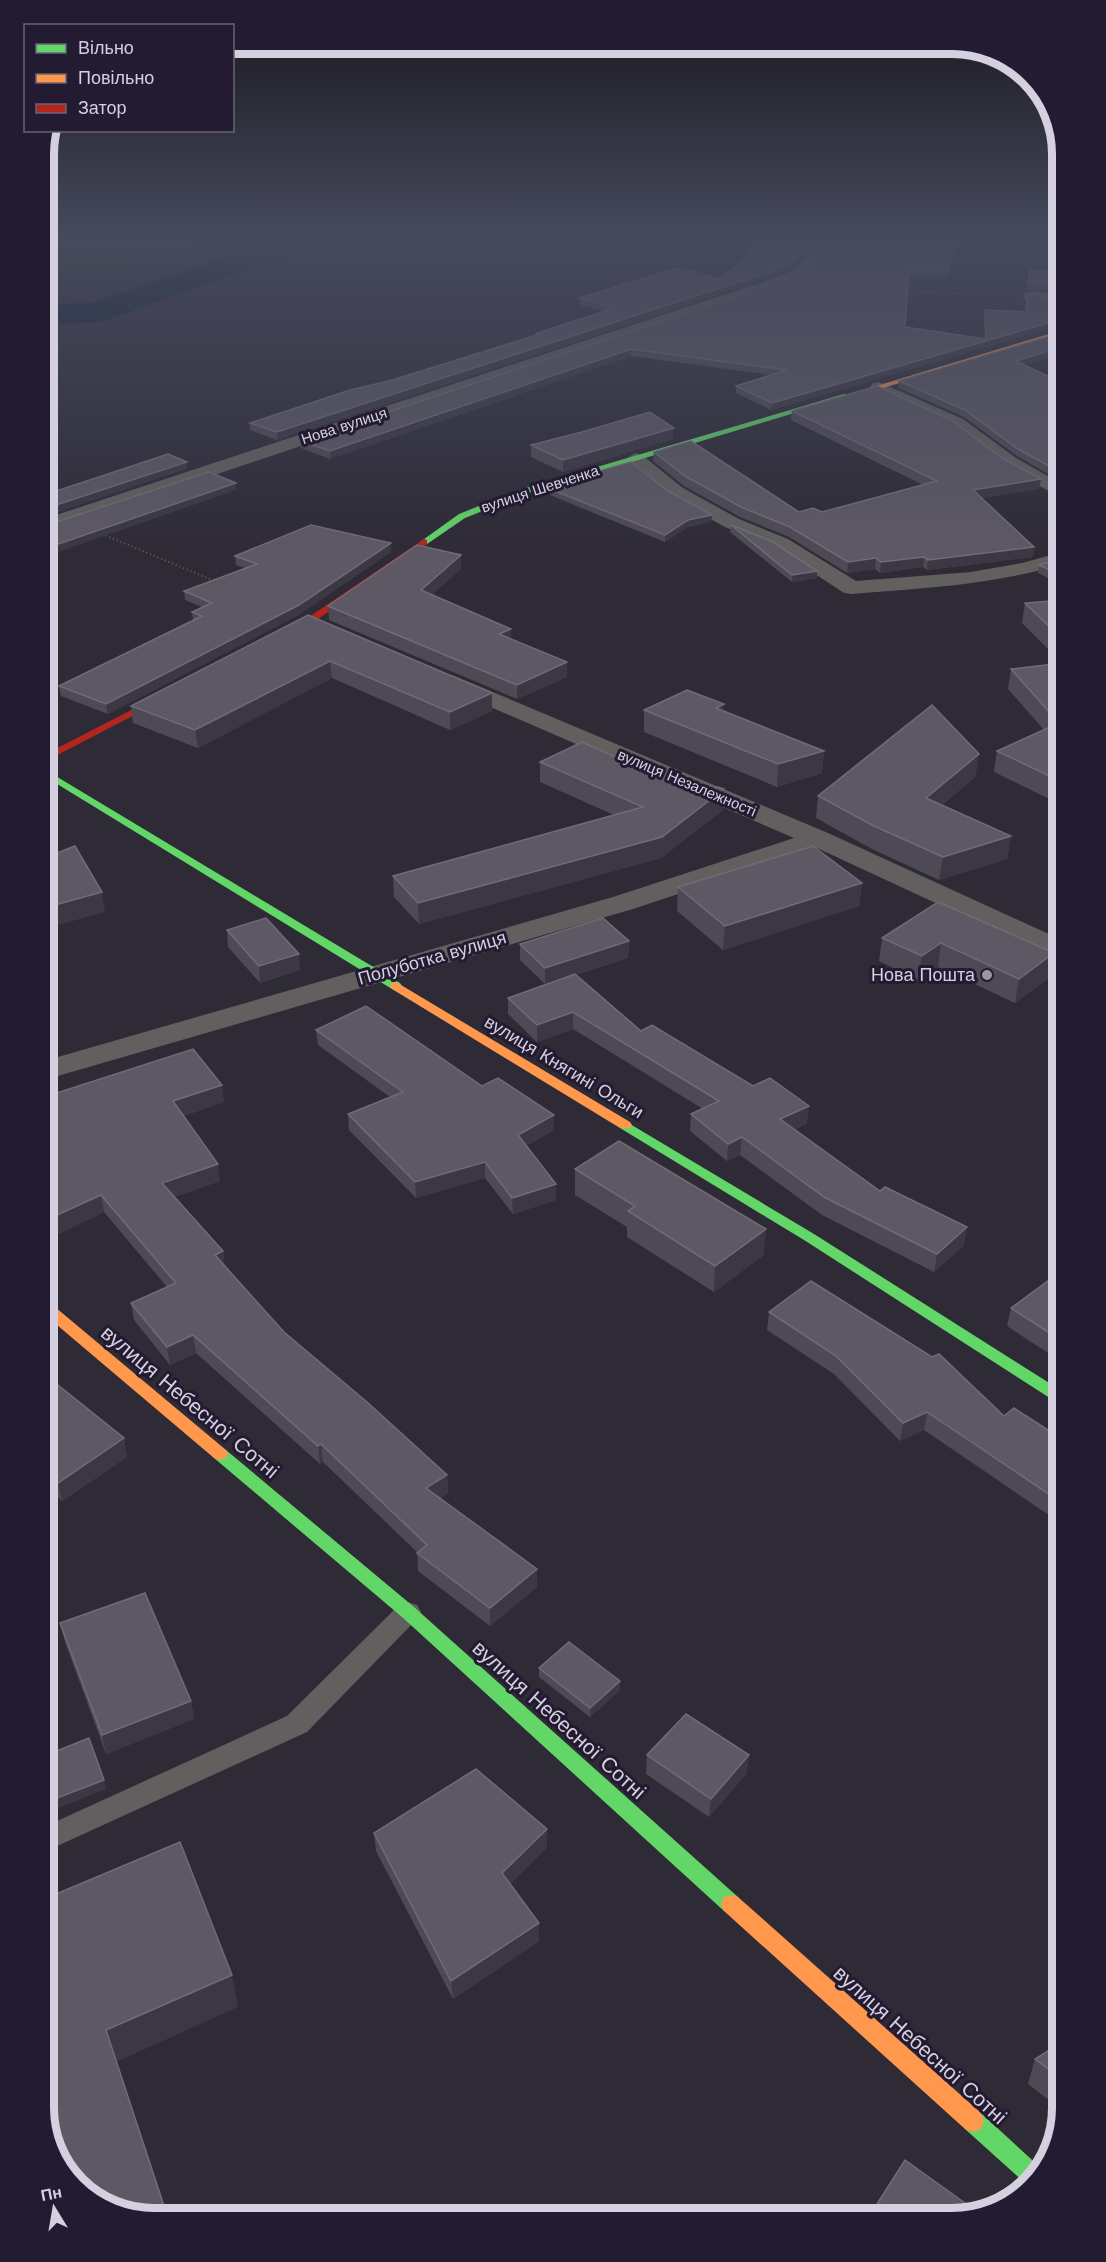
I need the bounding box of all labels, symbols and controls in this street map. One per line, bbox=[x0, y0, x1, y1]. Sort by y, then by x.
legend bbox=[24, 24, 234, 132]
text: Вільно bbox=[78, 37, 134, 58]
text: Повільно bbox=[78, 67, 154, 88]
text: Затор bbox=[78, 97, 127, 118]
street label: Нова вулиця bbox=[299, 404, 389, 448]
street label: вулиця Шевченка bbox=[479, 461, 602, 517]
street label: вулиця Незалежності bbox=[615, 746, 759, 820]
street label: Полуботка вулиця bbox=[355, 926, 508, 989]
place label: Нова Пошта bbox=[871, 964, 976, 985]
marker: Нова Пошта bbox=[980, 968, 994, 982]
street label: вулиця Княгині Ольги bbox=[481, 1011, 648, 1122]
street label: вулиця Небесної Сотні bbox=[96, 1320, 284, 1483]
street label: вулиця Небесної Сотні bbox=[468, 1635, 651, 1804]
street label: вулиця Небесної Сотні bbox=[829, 1960, 1012, 2129]
north arrow bbox=[24, 2178, 84, 2238]
text: Пн bbox=[39, 2182, 63, 2205]

